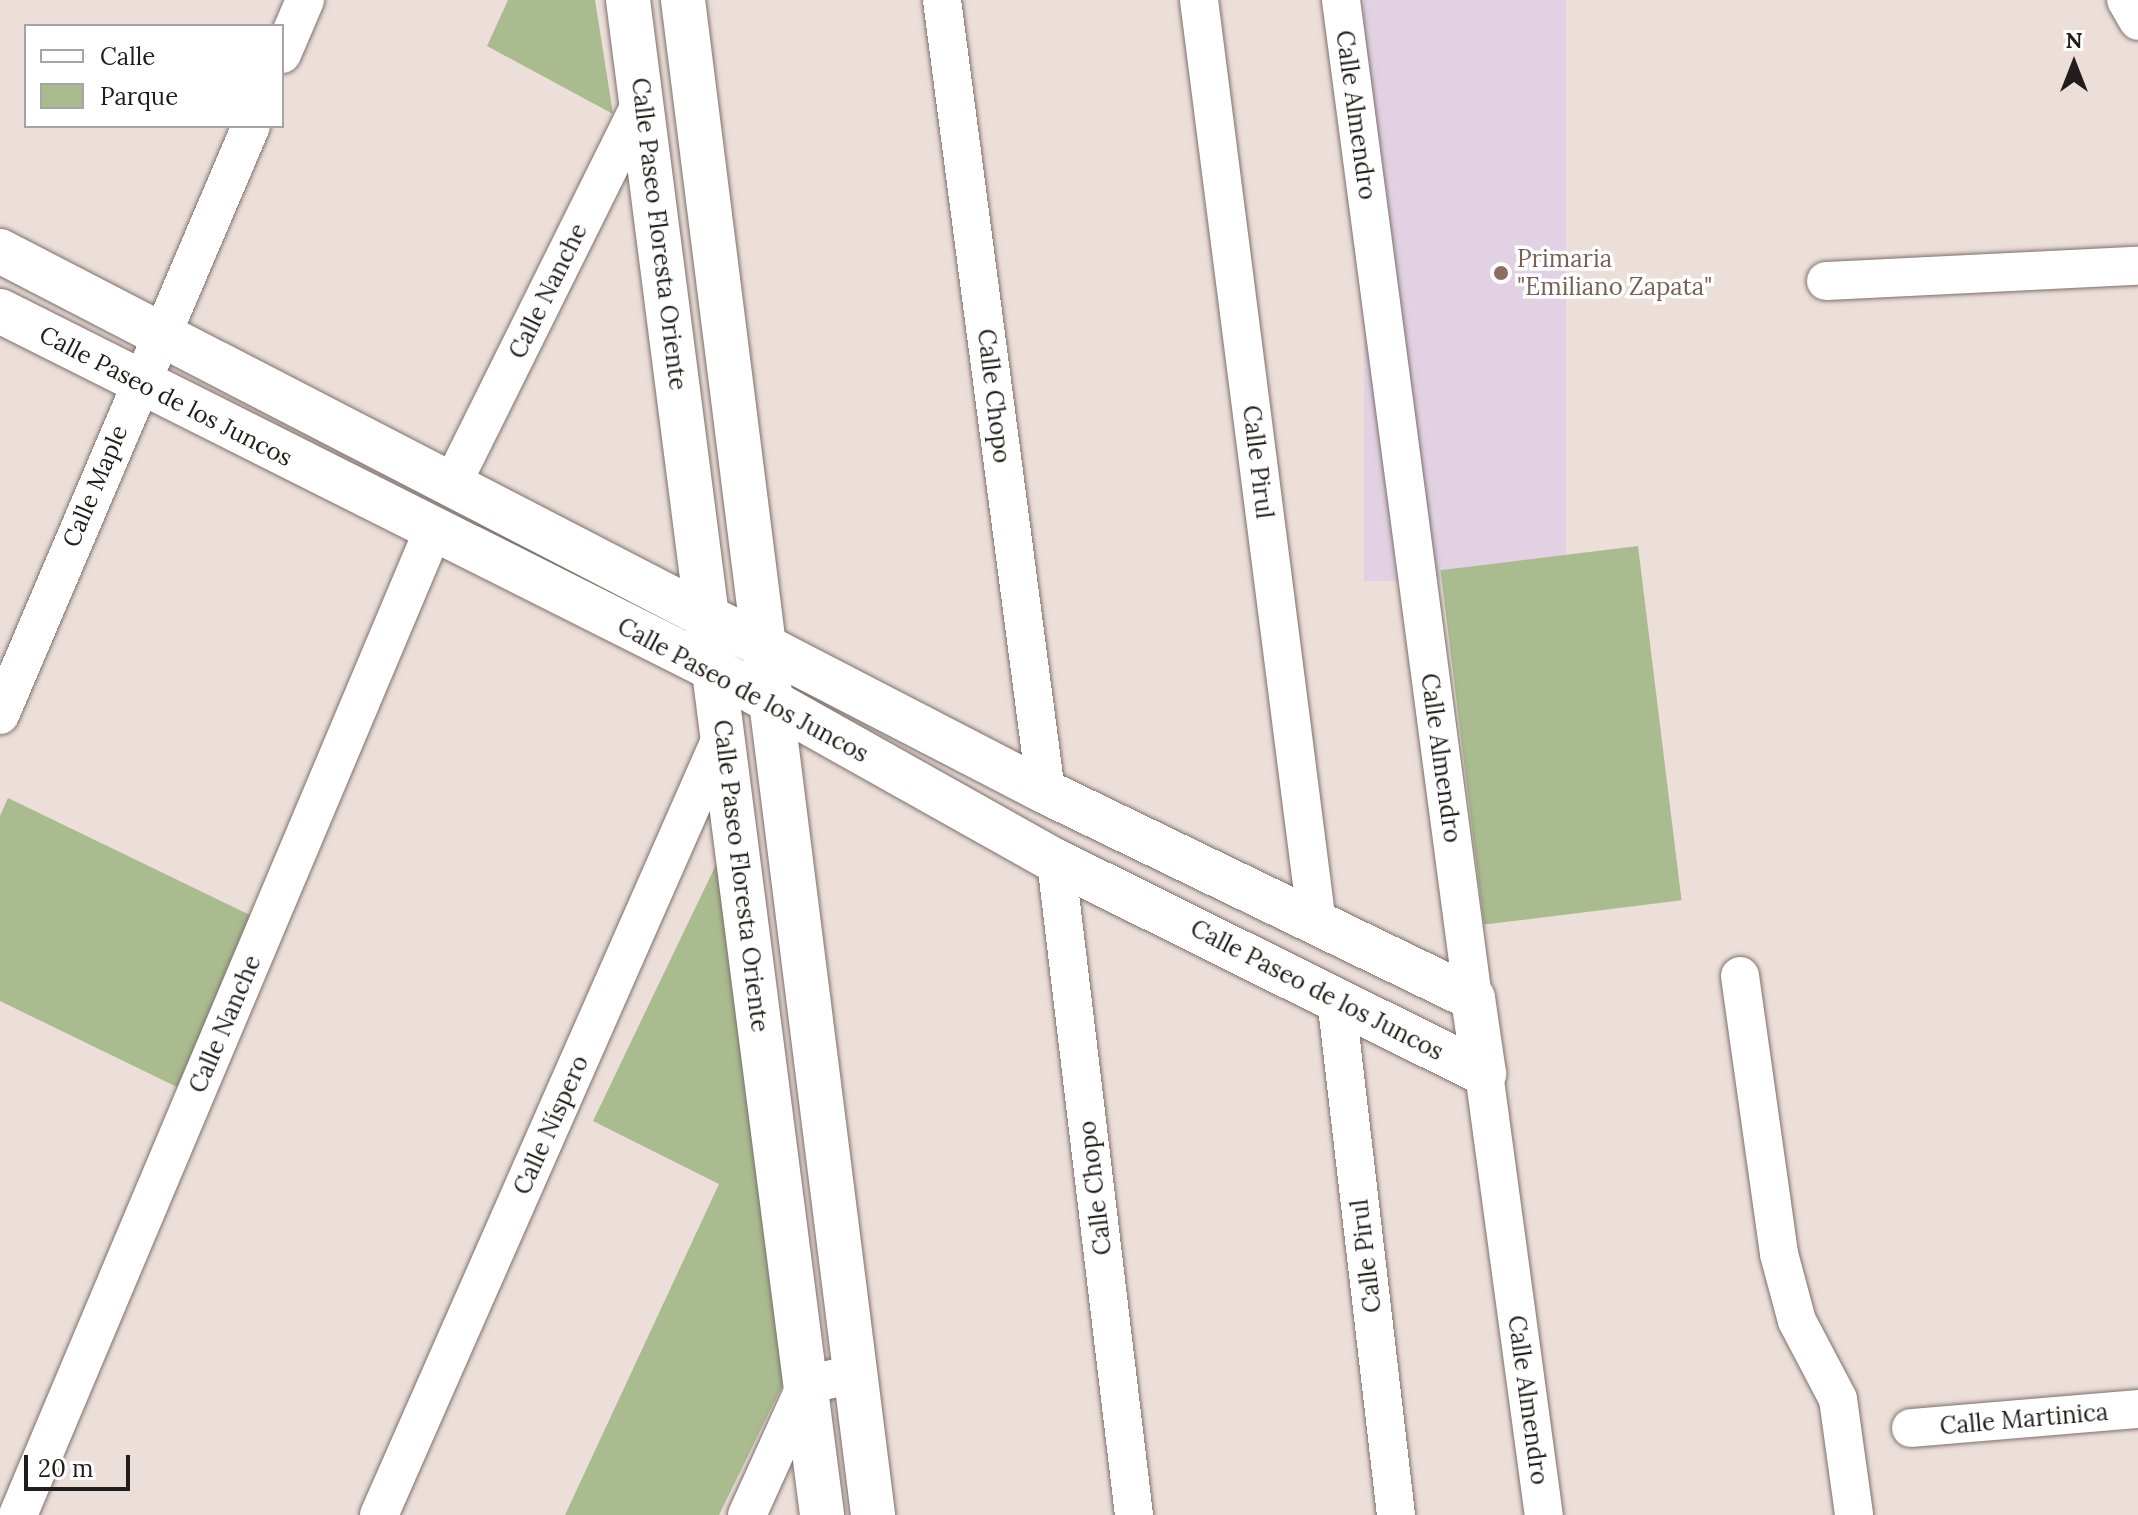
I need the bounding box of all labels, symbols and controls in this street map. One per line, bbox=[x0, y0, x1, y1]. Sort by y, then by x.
legend bbox=[24, 24, 284, 128]
north arrow bbox=[2034, 24, 2114, 104]
text: N bbox=[2065, 26, 2083, 54]
street label: Calle Almendro bbox=[1330, 28, 1382, 202]
text: Calle bbox=[100, 41, 155, 72]
street label: Calle Paseo Floresta Oriente bbox=[626, 76, 692, 392]
text: Parque bbox=[100, 81, 178, 112]
street label: Calle Nanche bbox=[503, 219, 593, 363]
place label: Primaria "Emiliano Zapata" bbox=[1517, 245, 1712, 301]
marker: Primaria "Emiliano Zapata" bbox=[1492, 264, 1510, 282]
street label: Calle Paseo de los Juncos bbox=[35, 320, 297, 472]
street label: Calle Chopo bbox=[971, 327, 1017, 465]
street label: Calle Pirul bbox=[1237, 404, 1279, 520]
street label: Calle Maple bbox=[56, 421, 134, 551]
street label: Calle Paseo de los Juncos bbox=[613, 612, 873, 768]
street label: Calle Almendro bbox=[1415, 671, 1467, 845]
street label: Calle Paseo Floresta Oriente bbox=[708, 718, 774, 1034]
street label: Calle Paseo de los Juncos bbox=[1186, 914, 1448, 1066]
street label: Calle Nanche bbox=[183, 951, 267, 1097]
street label: Calle Níspero bbox=[507, 1051, 595, 1199]
street label: Calle Chopo bbox=[1072, 1119, 1118, 1257]
street label: Calle Pirul bbox=[1345, 1198, 1387, 1314]
street label: Calle Almendro bbox=[1502, 1313, 1554, 1487]
street label: Calle Martinica bbox=[1939, 1397, 2109, 1441]
scale bar bbox=[28, 1439, 134, 1489]
text: 20 m bbox=[38, 1453, 94, 1484]

